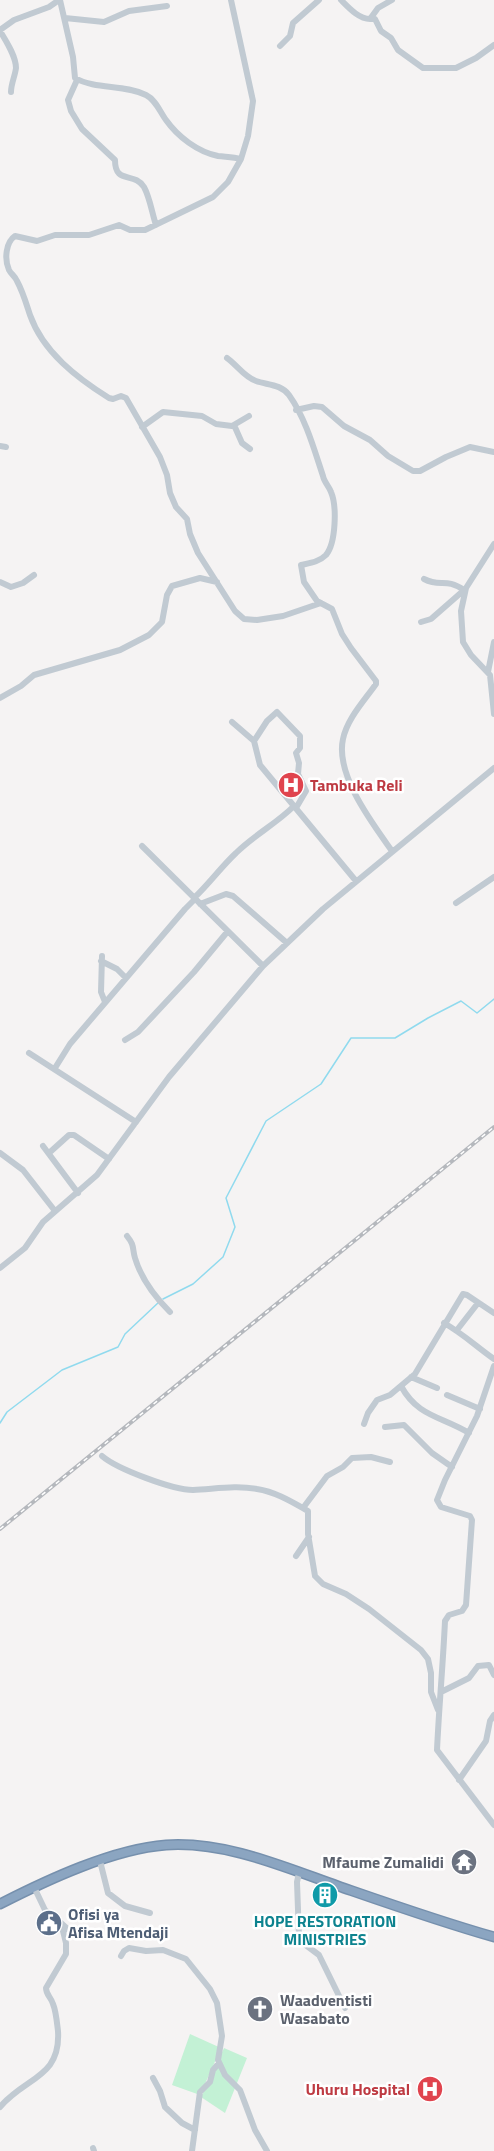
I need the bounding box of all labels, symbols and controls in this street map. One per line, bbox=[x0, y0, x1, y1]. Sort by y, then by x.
hospital icon: Tambuka Reli bbox=[276, 770, 306, 800]
place label: Tambuka Reli bbox=[310, 773, 403, 797]
temple icon: Mfaume Zumalidi bbox=[449, 1847, 479, 1877]
place label: Mfaume Zumalidi bbox=[322, 1850, 444, 1874]
building icon: HOPE RESTORATION MINISTRIES bbox=[310, 1880, 340, 1910]
place label: Ofisi ya Afisa Mtendaji bbox=[68, 1902, 168, 1944]
public building icon: Ofisi ya Afisa Mtendaji bbox=[34, 1908, 64, 1938]
place label: HOPE RESTORATION MINISTRIES bbox=[254, 1909, 396, 1951]
place label: Waadventisti Wasabato bbox=[280, 1988, 372, 2030]
church icon: Waadventisti Wasabato bbox=[245, 1994, 275, 2024]
hospital icon: Uhuru Hospital bbox=[415, 2074, 445, 2104]
place label: Uhuru Hospital bbox=[306, 2077, 410, 2101]

